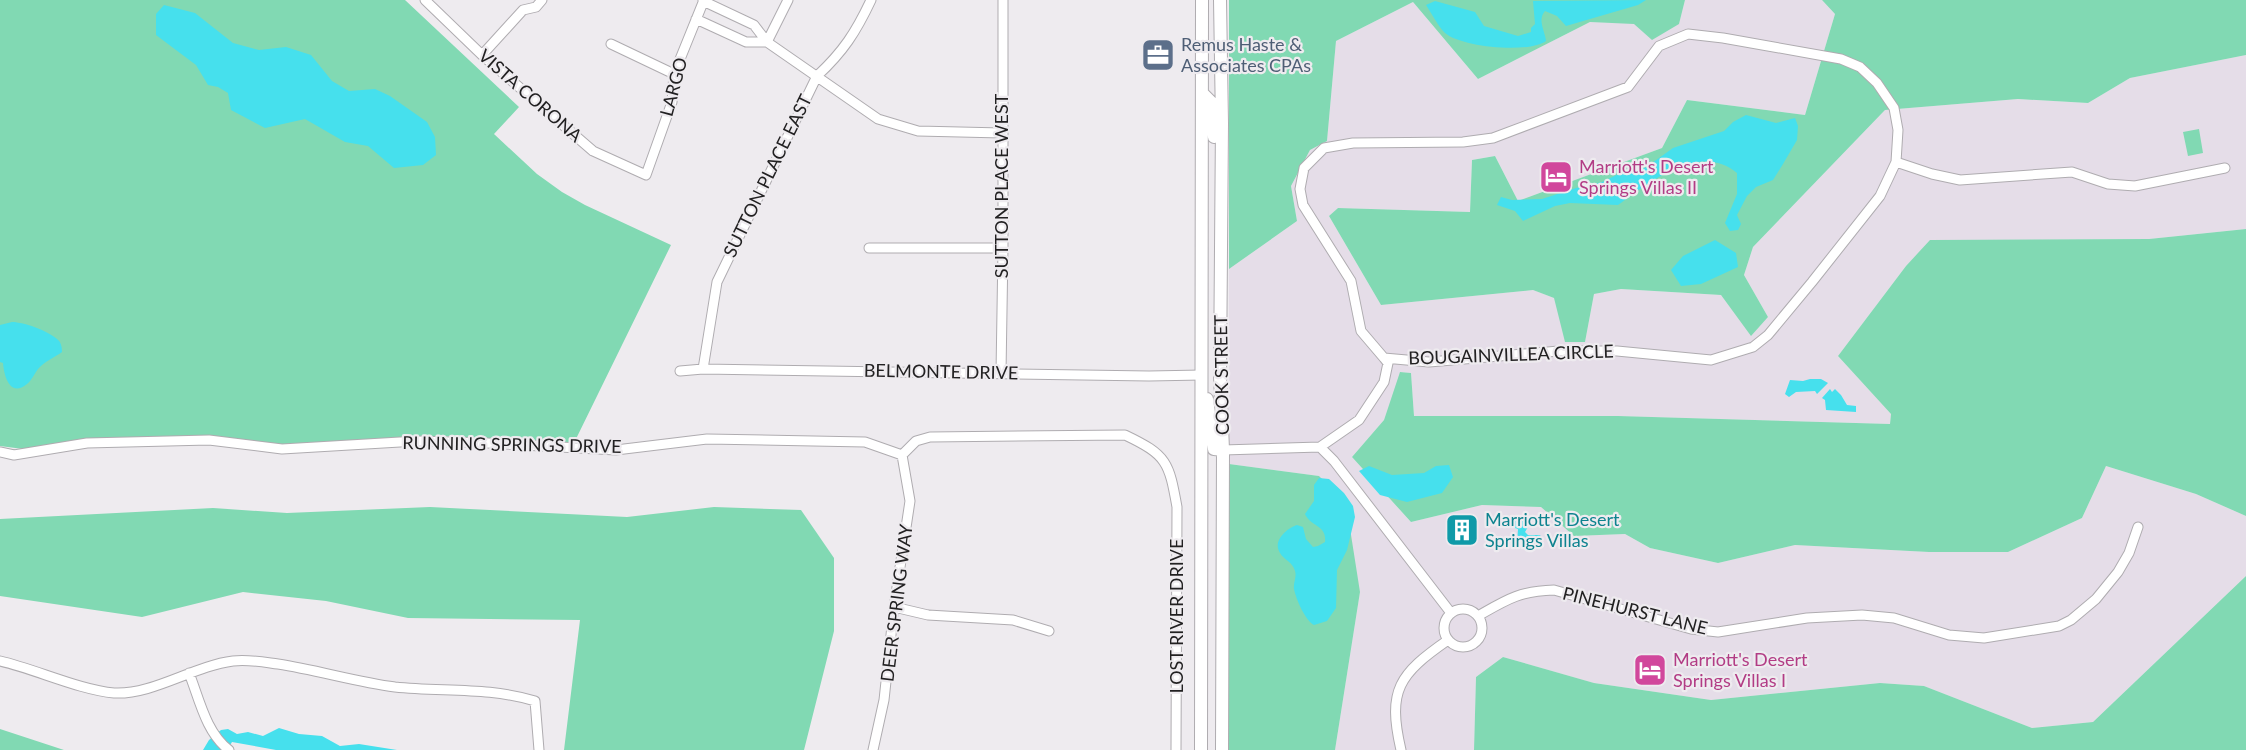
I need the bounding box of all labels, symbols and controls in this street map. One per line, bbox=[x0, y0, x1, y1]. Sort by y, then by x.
place label: Remus Haste & Associates CPAs bbox=[1181, 33, 1311, 76]
office icon: Remus Haste & Associates CPAs bbox=[1140, 37, 1176, 73]
street label: VISTA CORONA bbox=[474, 44, 588, 147]
street label: LARGO bbox=[655, 55, 691, 119]
street label: SUTTON PLACE EAST bbox=[718, 90, 816, 261]
street label: SUTTON PLACE WEST bbox=[990, 93, 1012, 278]
place label: Marriott's Desert Springs Villas II bbox=[1579, 155, 1714, 198]
hotel icon: Marriott's Desert Springs Villas II bbox=[1538, 159, 1574, 195]
street label: COOK STREET bbox=[1209, 314, 1233, 435]
street label: BOUGAINVILLEA CIRCLE bbox=[1408, 339, 1614, 369]
street label: BELMONTE DRIVE bbox=[864, 359, 1018, 383]
street label: RUNNING SPRINGS DRIVE bbox=[402, 431, 622, 457]
place label: Marriott's Desert Springs Villas bbox=[1485, 508, 1620, 551]
building icon: Marriott's Desert Springs Villas bbox=[1444, 512, 1480, 548]
street label: DEER SPRING WAY bbox=[875, 522, 917, 683]
street label: LOST RIVER DRIVE bbox=[1165, 539, 1187, 693]
street label: PINEHURST LANE bbox=[1561, 581, 1710, 639]
place label: Marriott's Desert Springs Villas I bbox=[1673, 648, 1808, 691]
hotel icon: Marriott's Desert Springs Villas I bbox=[1632, 652, 1668, 688]

